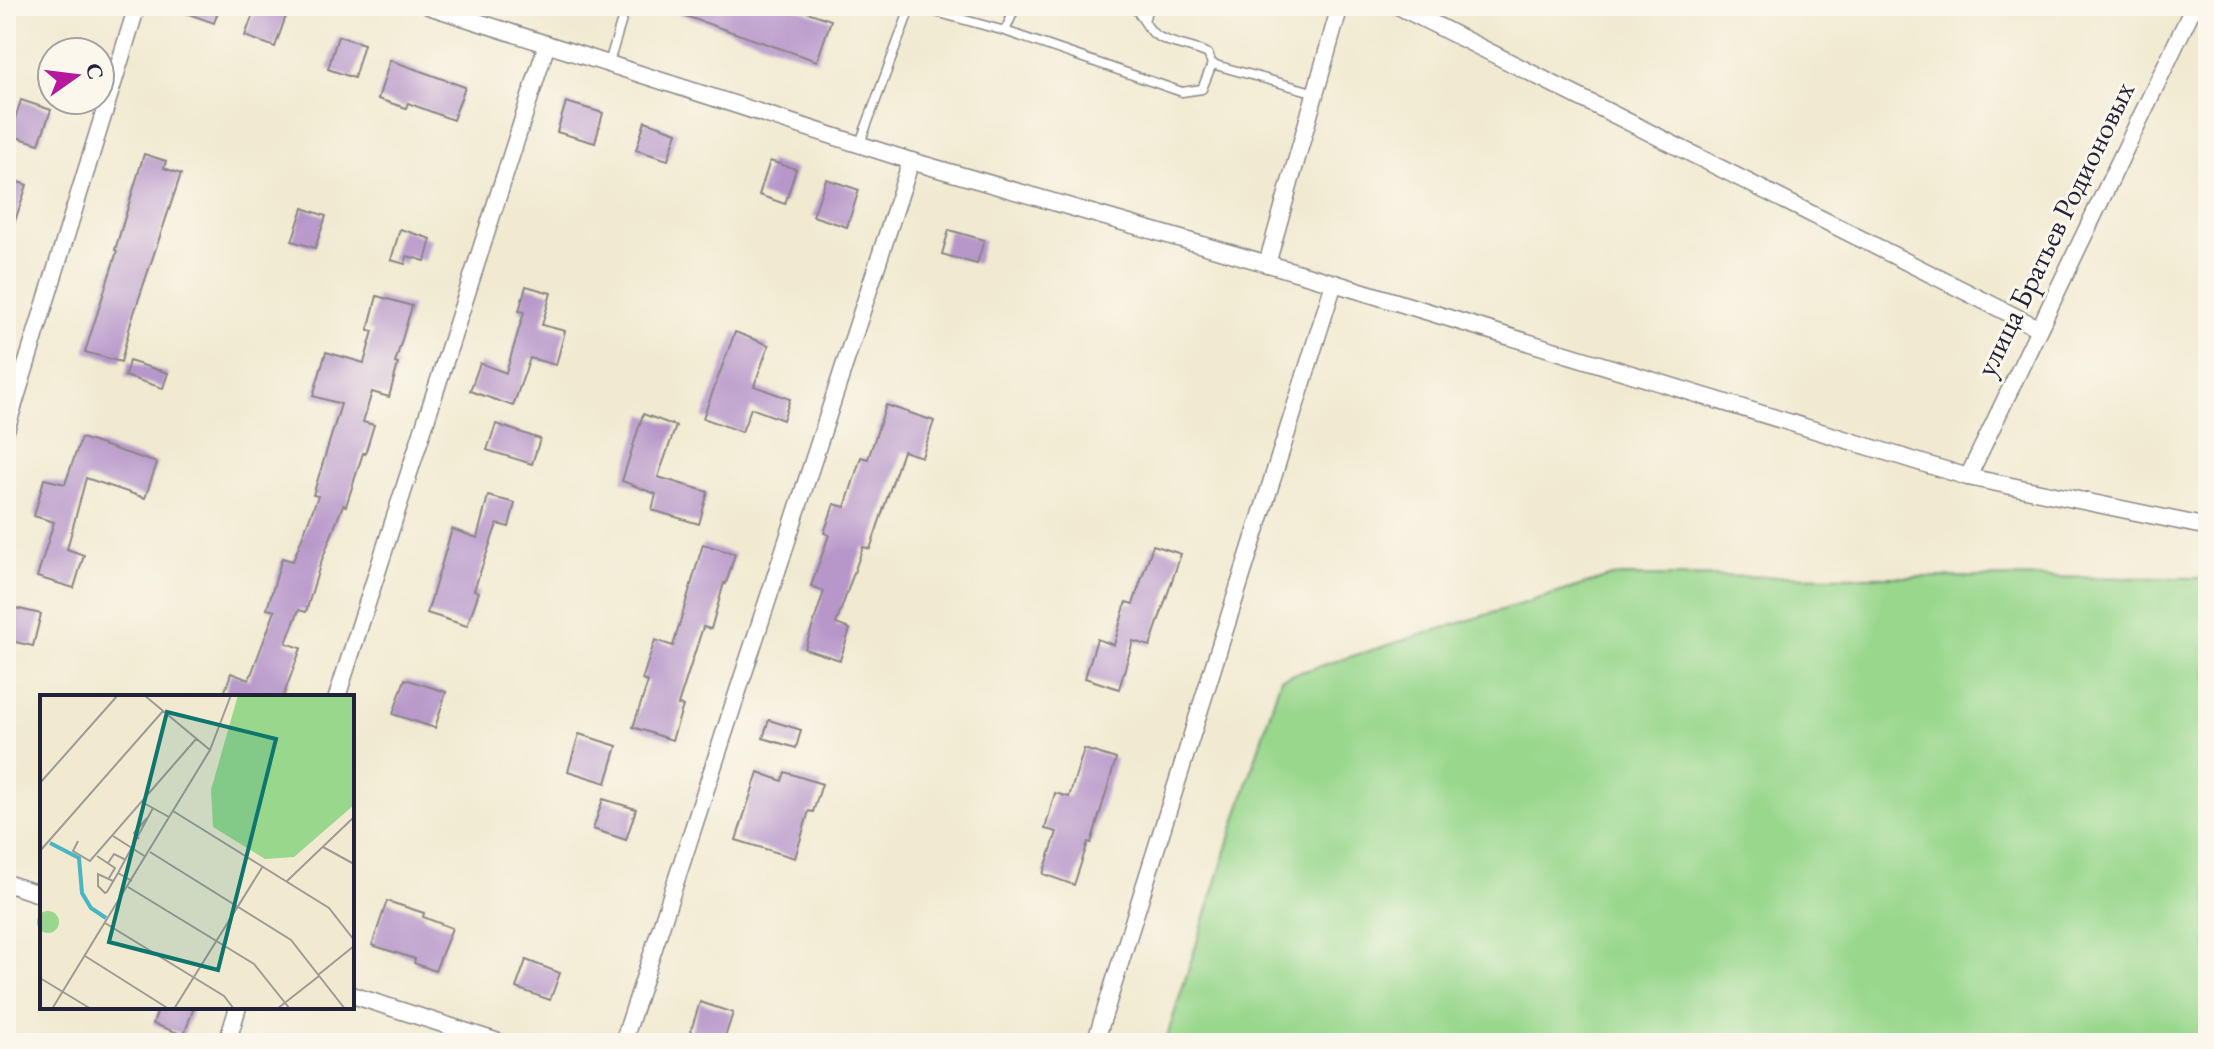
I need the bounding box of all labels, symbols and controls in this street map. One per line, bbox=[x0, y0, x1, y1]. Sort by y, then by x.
north arrow bbox=[36, 36, 116, 116]
text: С bbox=[79, 60, 111, 82]
street label: улица Братьев Родионовых bbox=[1966, 75, 2143, 383]
inset map bbox=[40, 695, 354, 1009]

